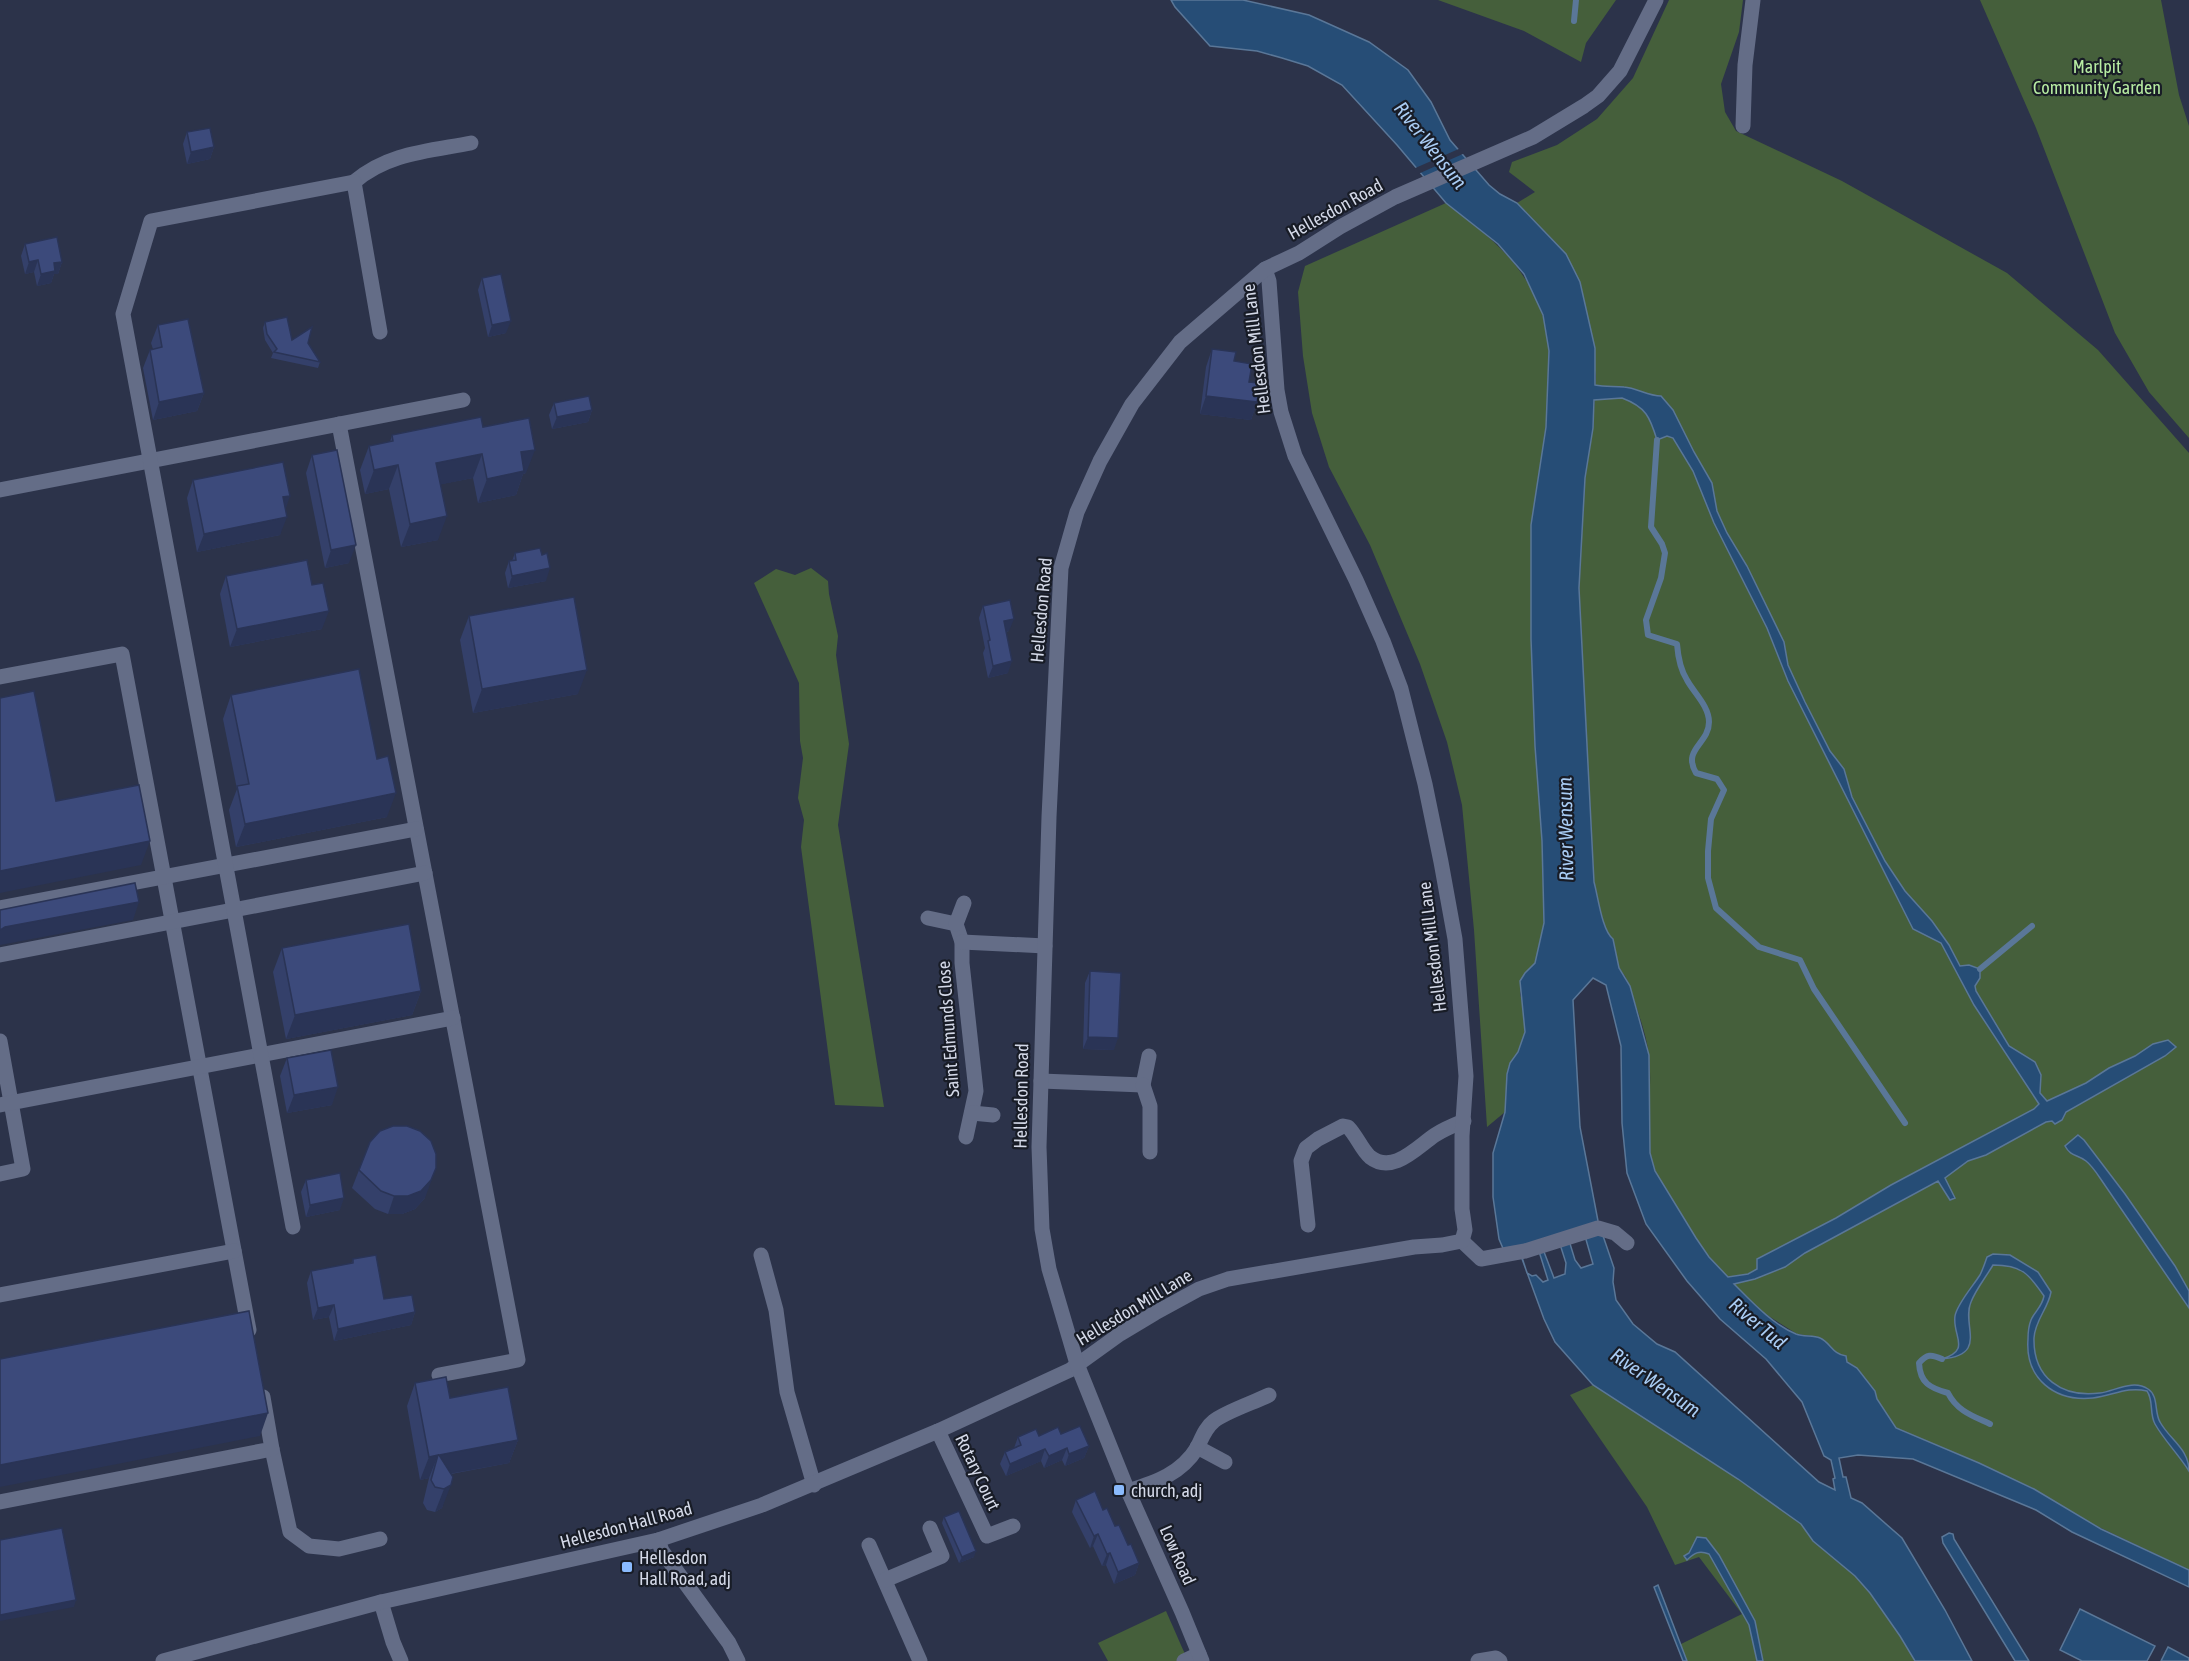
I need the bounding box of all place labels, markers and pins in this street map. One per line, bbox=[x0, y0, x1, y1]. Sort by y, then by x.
place label: church, adj bbox=[1131, 1480, 1203, 1501]
marker: church, adj bbox=[1112, 1483, 1126, 1497]
place label: Hellesdon Hall Road, adj bbox=[639, 1547, 731, 1589]
marker: Hellesdon Hall Road, adj bbox=[620, 1560, 634, 1574]

